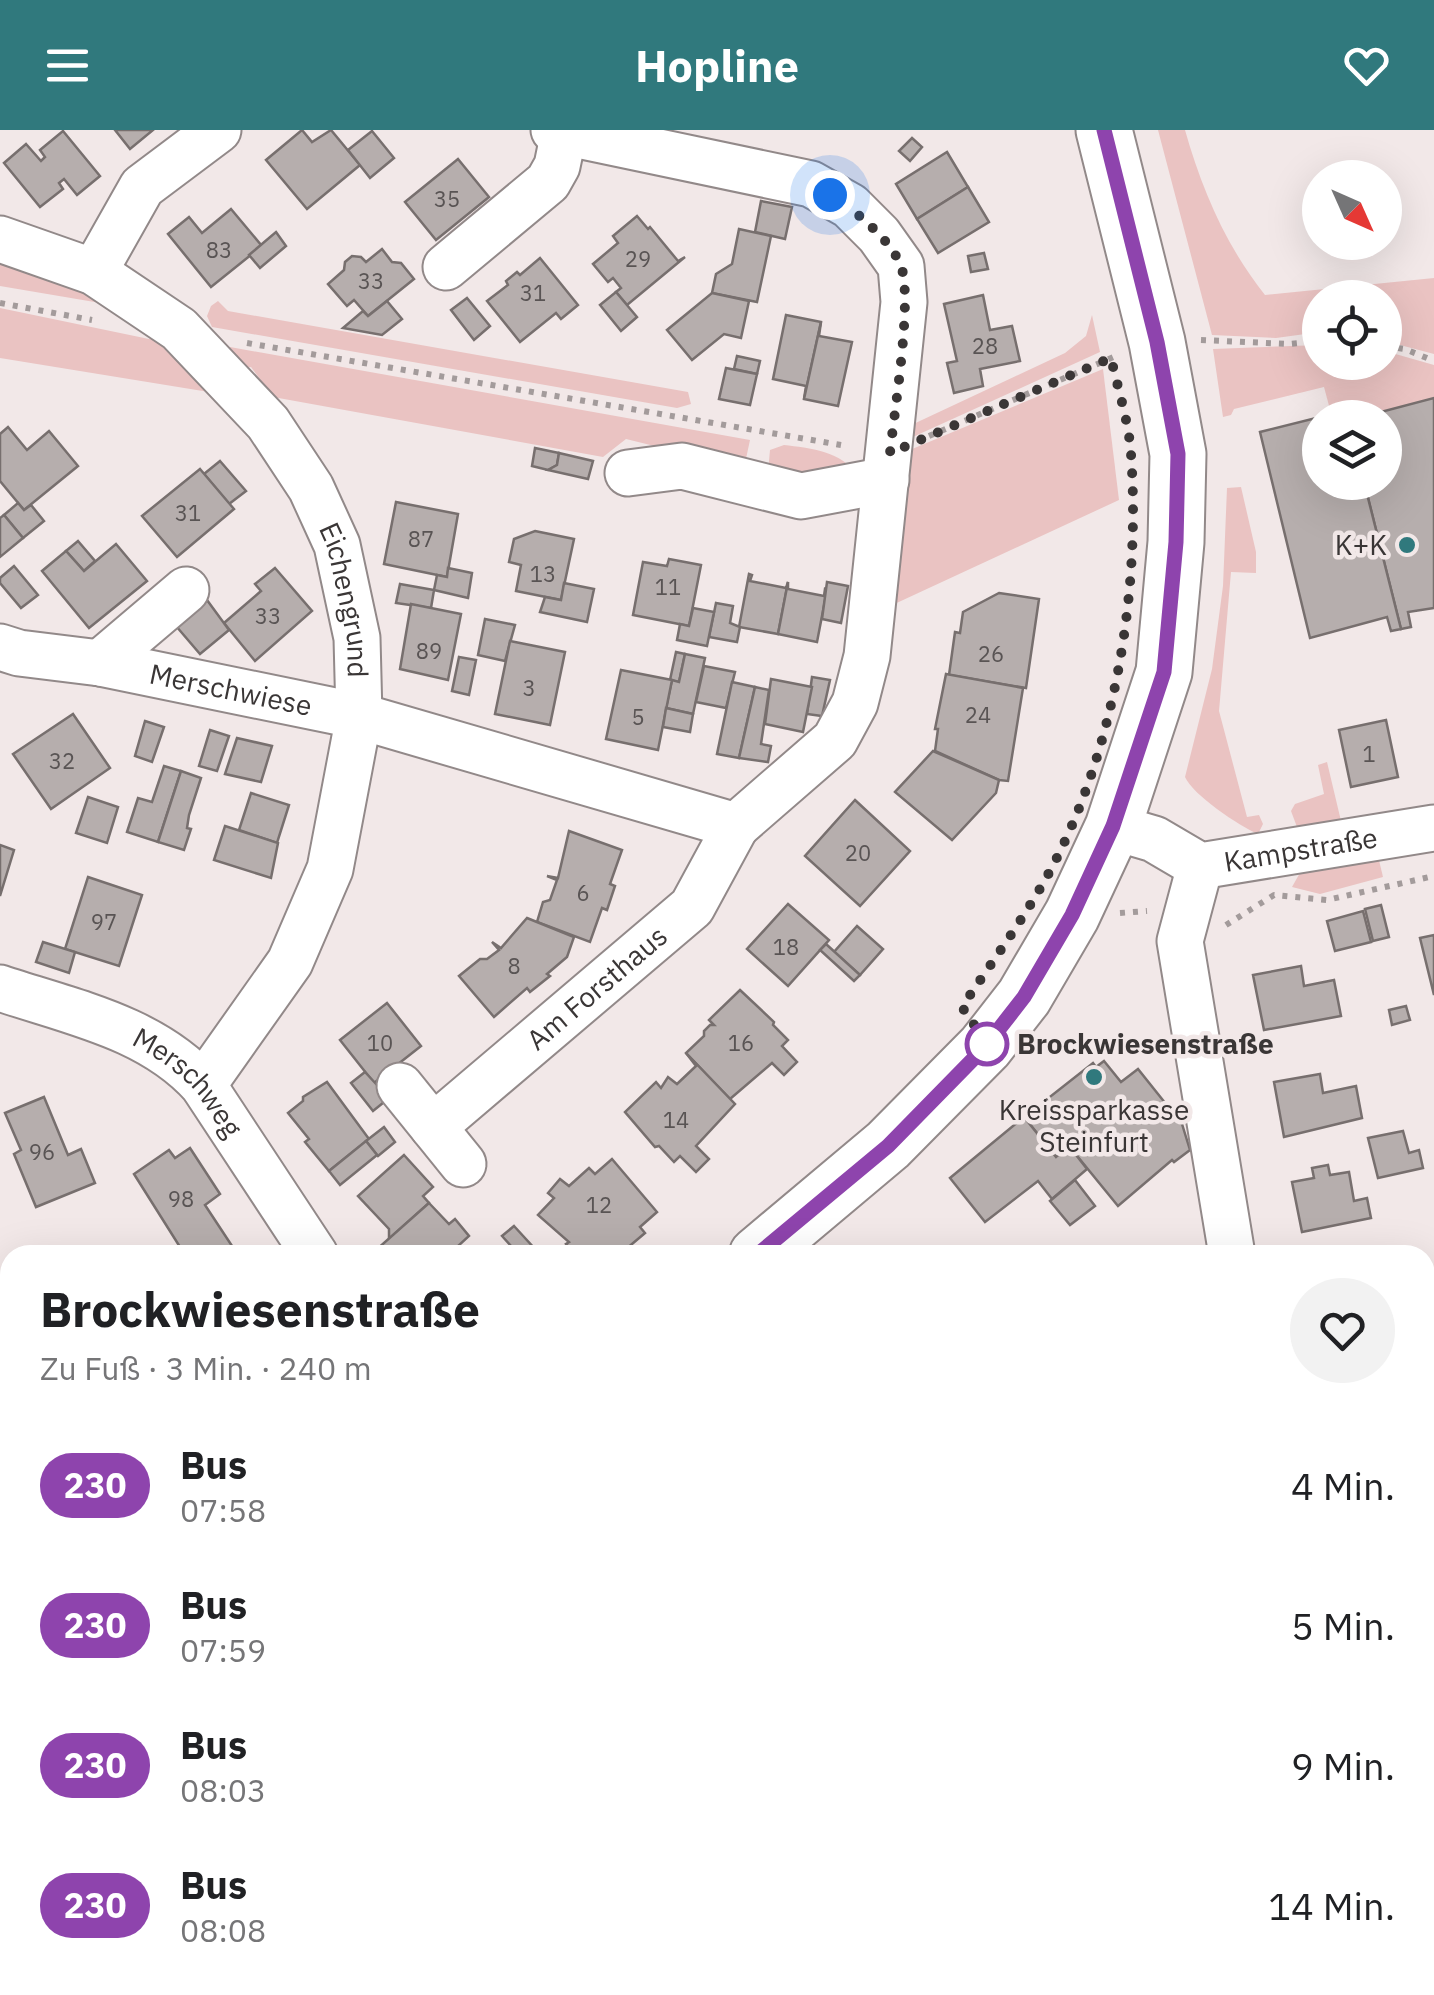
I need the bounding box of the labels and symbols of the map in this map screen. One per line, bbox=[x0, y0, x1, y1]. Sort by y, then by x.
north arrow bbox=[1302, 160, 1402, 260]
your location bbox=[805, 170, 855, 220]
house number: 35 bbox=[434, 184, 460, 213]
house number: 83 bbox=[206, 235, 232, 264]
house number: 29 bbox=[625, 244, 651, 273]
house number: 33 bbox=[358, 266, 384, 295]
house number: 31 bbox=[520, 278, 546, 307]
house number: 28 bbox=[972, 331, 998, 360]
house number: 31 bbox=[175, 498, 201, 527]
street label: Eichengrund bbox=[311, 516, 377, 678]
house number: 87 bbox=[408, 524, 434, 553]
place label: K+K bbox=[1335, 526, 1387, 563]
marker: K+K bbox=[1396, 534, 1418, 556]
house number: 13 bbox=[530, 559, 556, 588]
house number: 11 bbox=[655, 572, 681, 601]
house number: 33 bbox=[255, 601, 281, 630]
house number: 89 bbox=[416, 636, 442, 665]
house number: 26 bbox=[978, 639, 1004, 668]
street label: Merschwiese bbox=[146, 655, 315, 724]
house number: 3 bbox=[522, 673, 536, 702]
house number: 24 bbox=[965, 700, 991, 729]
house number: 5 bbox=[631, 702, 645, 731]
house number: 1 bbox=[1362, 739, 1376, 768]
house number: 32 bbox=[49, 746, 75, 775]
street label: Kampstraße bbox=[1221, 819, 1380, 880]
house number: 20 bbox=[845, 838, 871, 867]
house number: 6 bbox=[576, 878, 590, 907]
house number: 97 bbox=[91, 907, 117, 936]
street label: Am Forsthaus bbox=[518, 917, 675, 1058]
house number: 18 bbox=[773, 932, 799, 961]
house number: 8 bbox=[507, 951, 521, 980]
street label: Merschweg bbox=[127, 1018, 251, 1144]
marker: Brockwiesenstraße bbox=[966, 1023, 1008, 1065]
place label: Brockwiesenstraße bbox=[1017, 1025, 1274, 1062]
house number: 10 bbox=[367, 1028, 393, 1057]
house number: 16 bbox=[728, 1028, 754, 1057]
marker: Kreissparkasse Steinfurt bbox=[1083, 1066, 1105, 1088]
place label: Kreissparkasse Steinfurt bbox=[999, 1091, 1189, 1160]
house number: 14 bbox=[663, 1105, 689, 1134]
house number: 96 bbox=[29, 1137, 55, 1166]
house number: 98 bbox=[168, 1184, 194, 1213]
house number: 12 bbox=[586, 1190, 612, 1219]

